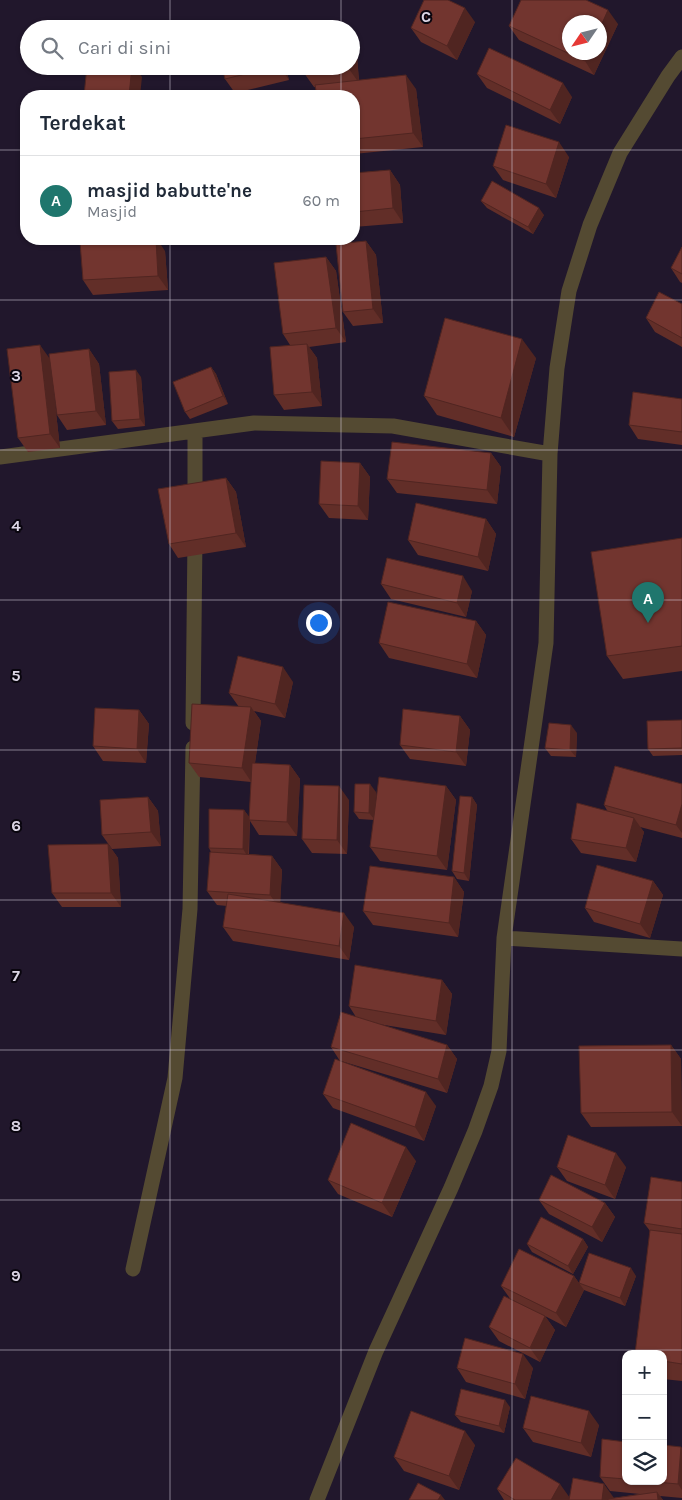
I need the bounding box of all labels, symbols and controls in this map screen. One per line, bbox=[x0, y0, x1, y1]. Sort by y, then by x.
text: C bbox=[421, 7, 431, 26]
north arrow bbox=[562, 15, 607, 60]
search box bbox=[20, 20, 360, 75]
icon: search bbox=[38, 34, 66, 62]
text: Cari di sini bbox=[78, 37, 171, 59]
text: Terdekat bbox=[40, 111, 126, 135]
text: masjid babutte'ne bbox=[87, 180, 252, 202]
text: A bbox=[51, 191, 61, 210]
text: 60 m bbox=[303, 191, 340, 210]
text: Masjid bbox=[87, 202, 137, 221]
text: 3 bbox=[11, 366, 21, 385]
text: 4 bbox=[11, 516, 21, 535]
pin: A bbox=[632, 582, 664, 623]
your location bbox=[306, 610, 332, 636]
text: 5 bbox=[11, 666, 21, 685]
text: 6 bbox=[11, 816, 21, 835]
text: 7 bbox=[12, 966, 20, 985]
text: 8 bbox=[11, 1116, 21, 1135]
text: 9 bbox=[11, 1266, 21, 1285]
map controls bbox=[622, 1350, 667, 1485]
button: + bbox=[622, 1350, 667, 1395]
button: − bbox=[622, 1395, 667, 1440]
button: layers bbox=[622, 1440, 667, 1485]

